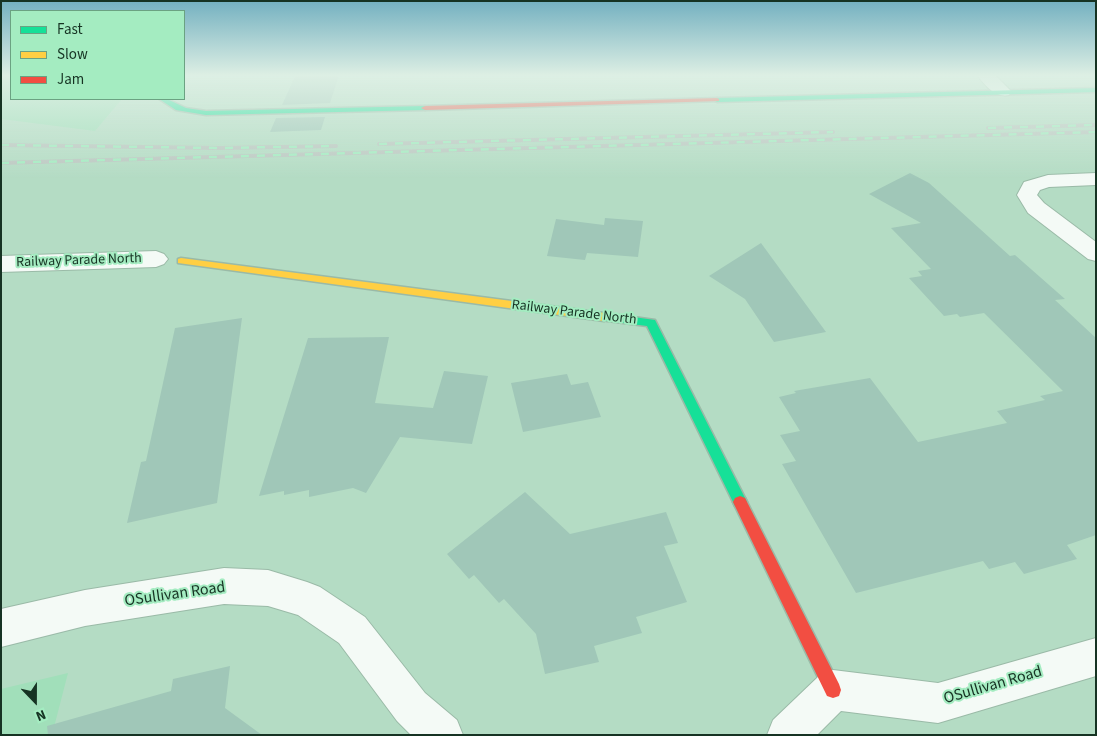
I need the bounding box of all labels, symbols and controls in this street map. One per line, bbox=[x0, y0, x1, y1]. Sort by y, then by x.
legend bbox=[10, 10, 185, 100]
text: Fast bbox=[57, 19, 83, 40]
text: Slow bbox=[57, 44, 88, 65]
text: Jam bbox=[57, 69, 84, 90]
street label: Railway Parade North bbox=[16, 250, 142, 272]
street label: Railway Parade North bbox=[511, 297, 637, 329]
street label: OSullivan Road bbox=[123, 578, 227, 612]
street label: OSullivan Road bbox=[942, 663, 1044, 709]
north arrow bbox=[10, 676, 60, 726]
text: N bbox=[33, 704, 49, 726]

